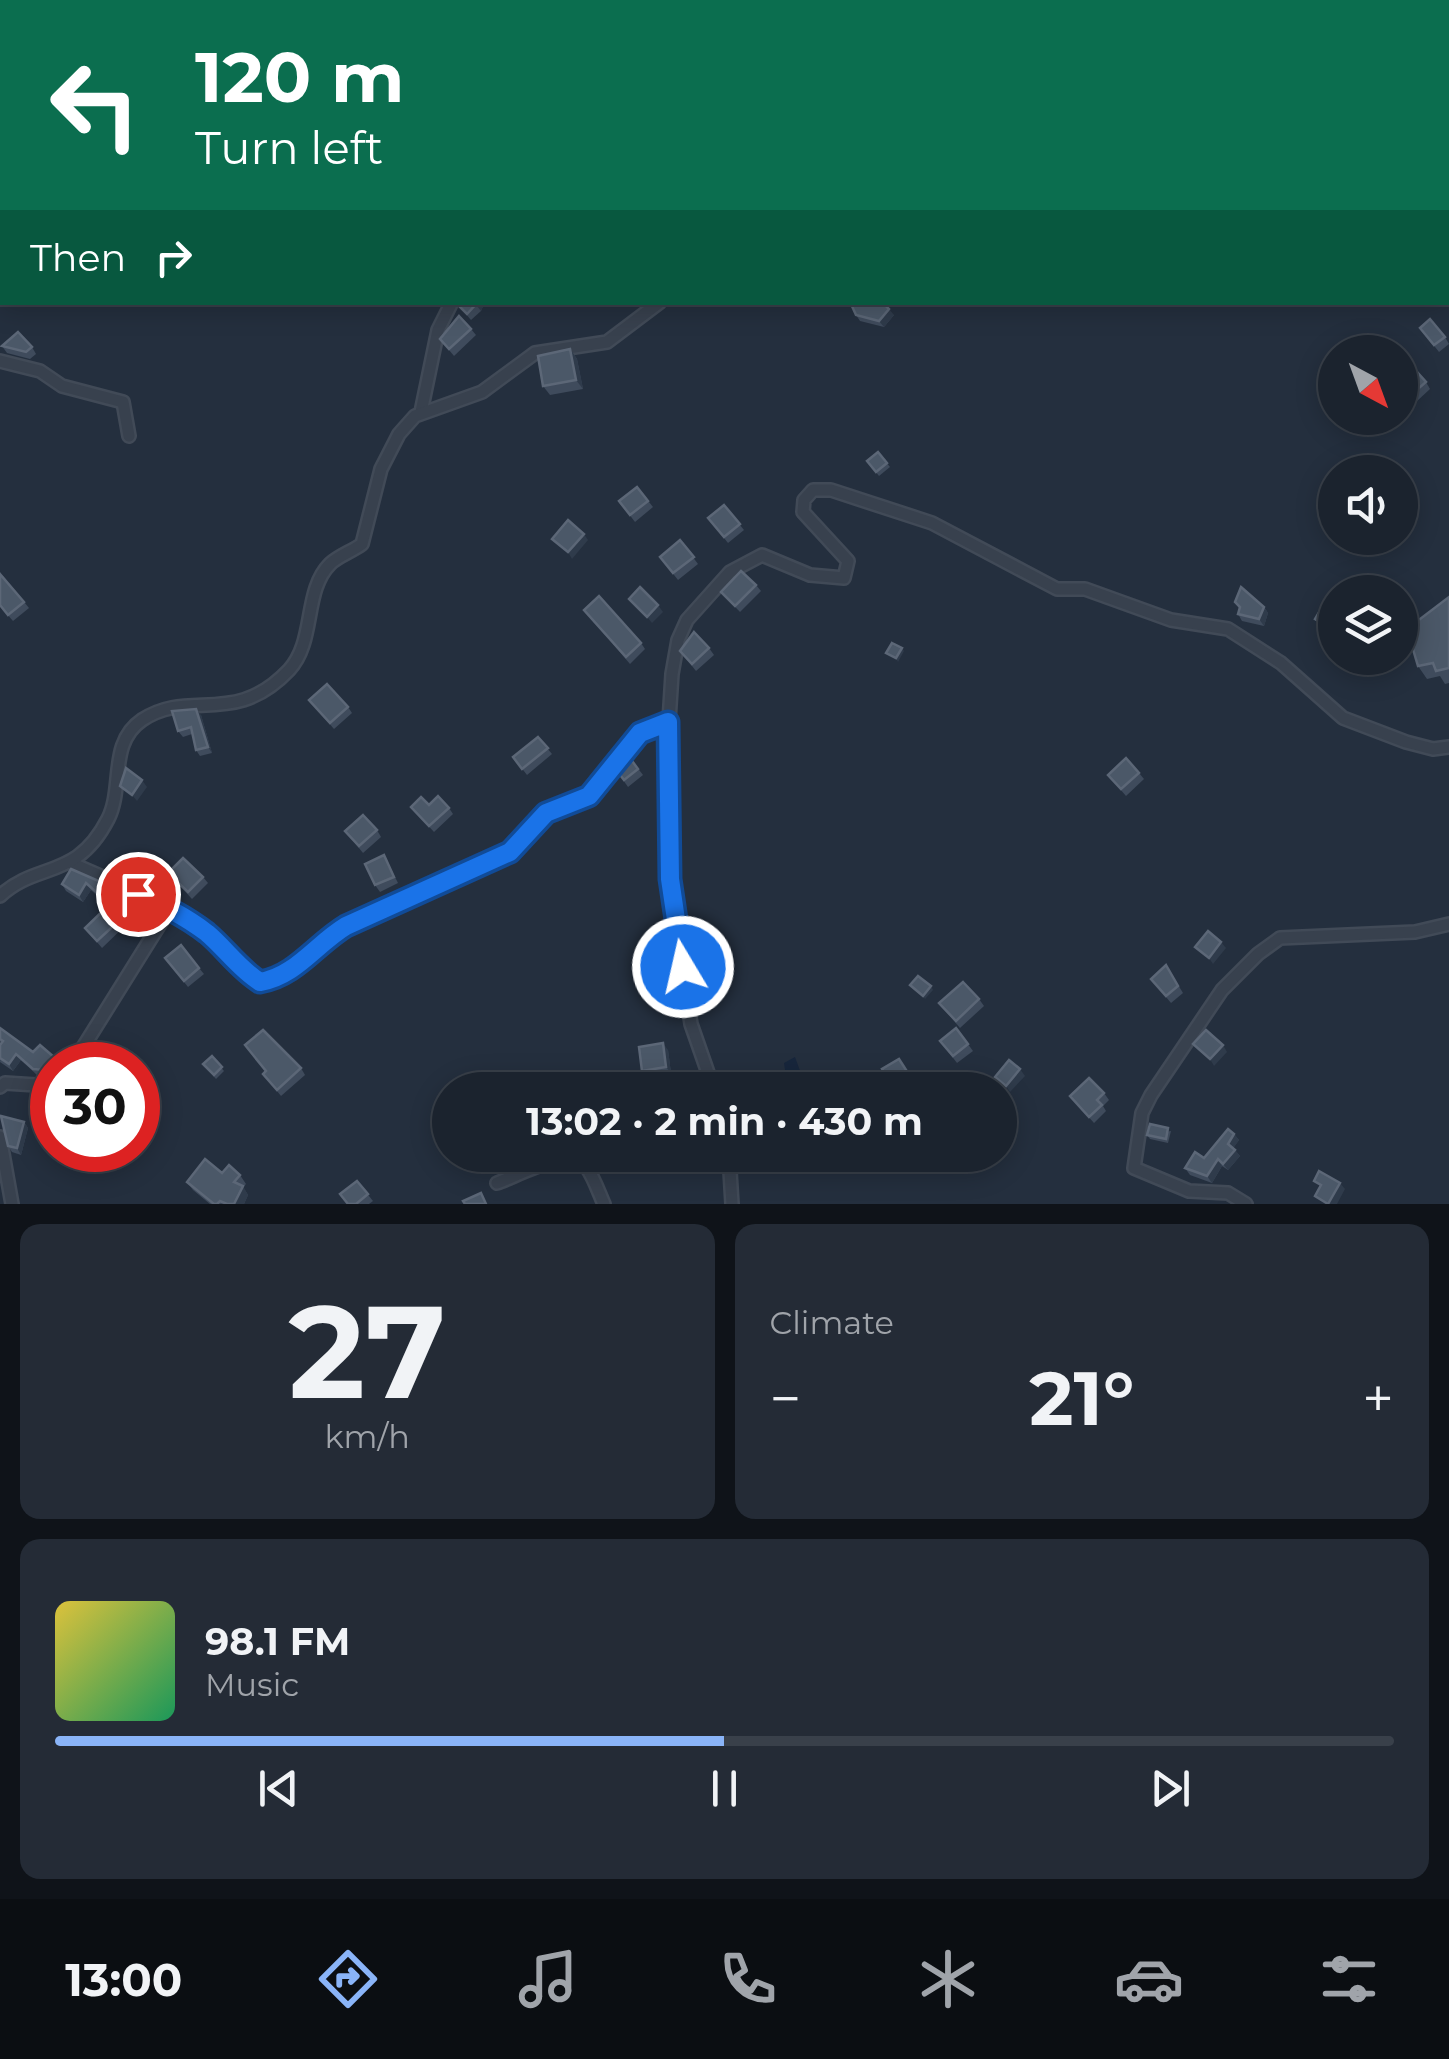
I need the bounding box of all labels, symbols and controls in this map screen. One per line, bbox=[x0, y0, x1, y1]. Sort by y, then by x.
text: 120 m bbox=[195, 34, 405, 120]
icon: left bbox=[30, 40, 160, 170]
text: Turn left bbox=[195, 120, 383, 175]
icon: right bbox=[146, 230, 201, 285]
text: Then bbox=[30, 234, 126, 281]
north arrow bbox=[1318, 335, 1418, 435]
map controls bbox=[1318, 335, 1418, 675]
button: sound bbox=[1318, 455, 1418, 555]
button: layers bbox=[1318, 575, 1418, 675]
pin bbox=[96, 852, 181, 937]
icon: arrive bbox=[111, 867, 166, 922]
position arrow bbox=[631, 915, 735, 1019]
speed limit sign: 30 bbox=[30, 1042, 160, 1172]
text: 13:02 · 2 min · 430 m bbox=[526, 1098, 923, 1145]
text: 27 bbox=[289, 1272, 446, 1431]
text: Climate bbox=[770, 1303, 894, 1342]
text: 21° bbox=[1029, 1352, 1134, 1444]
text: − bbox=[770, 1365, 801, 1432]
text: + bbox=[1362, 1365, 1394, 1432]
text: km/h bbox=[325, 1417, 410, 1456]
text: 98.1 FM bbox=[205, 1618, 350, 1665]
text: Music bbox=[205, 1665, 299, 1704]
icon: previous bbox=[251, 1761, 306, 1816]
icon: pause bbox=[697, 1761, 752, 1816]
icon: next bbox=[1143, 1761, 1198, 1816]
icon: directions bbox=[313, 1944, 383, 2014]
icon: music bbox=[513, 1944, 583, 2014]
icon: phone bbox=[713, 1944, 783, 2014]
icon: climate bbox=[913, 1944, 983, 2014]
icon: car bbox=[1114, 1944, 1184, 2014]
icon: filters bbox=[1314, 1944, 1384, 2014]
text: 13:00 bbox=[65, 1952, 182, 2007]

